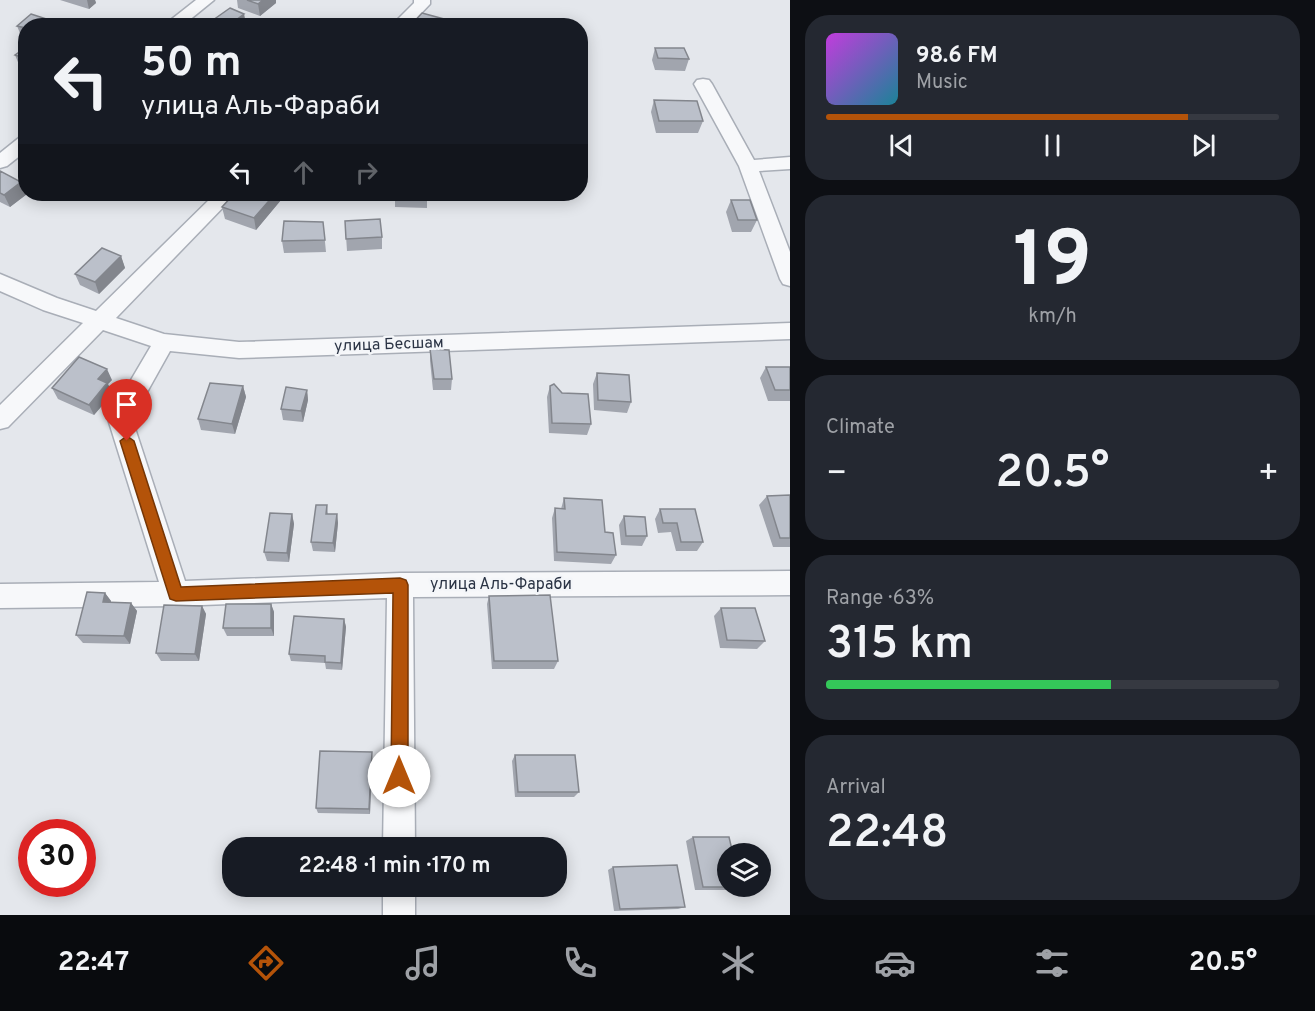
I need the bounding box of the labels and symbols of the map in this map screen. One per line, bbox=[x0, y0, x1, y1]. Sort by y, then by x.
street label: улица Бесшам bbox=[334, 333, 444, 357]
pin bbox=[101, 379, 152, 441]
street label: улица Аль-Фараби bbox=[430, 575, 572, 595]
position arrow bbox=[367, 744, 431, 808]
speed limit sign: 30 bbox=[18, 819, 96, 897]

